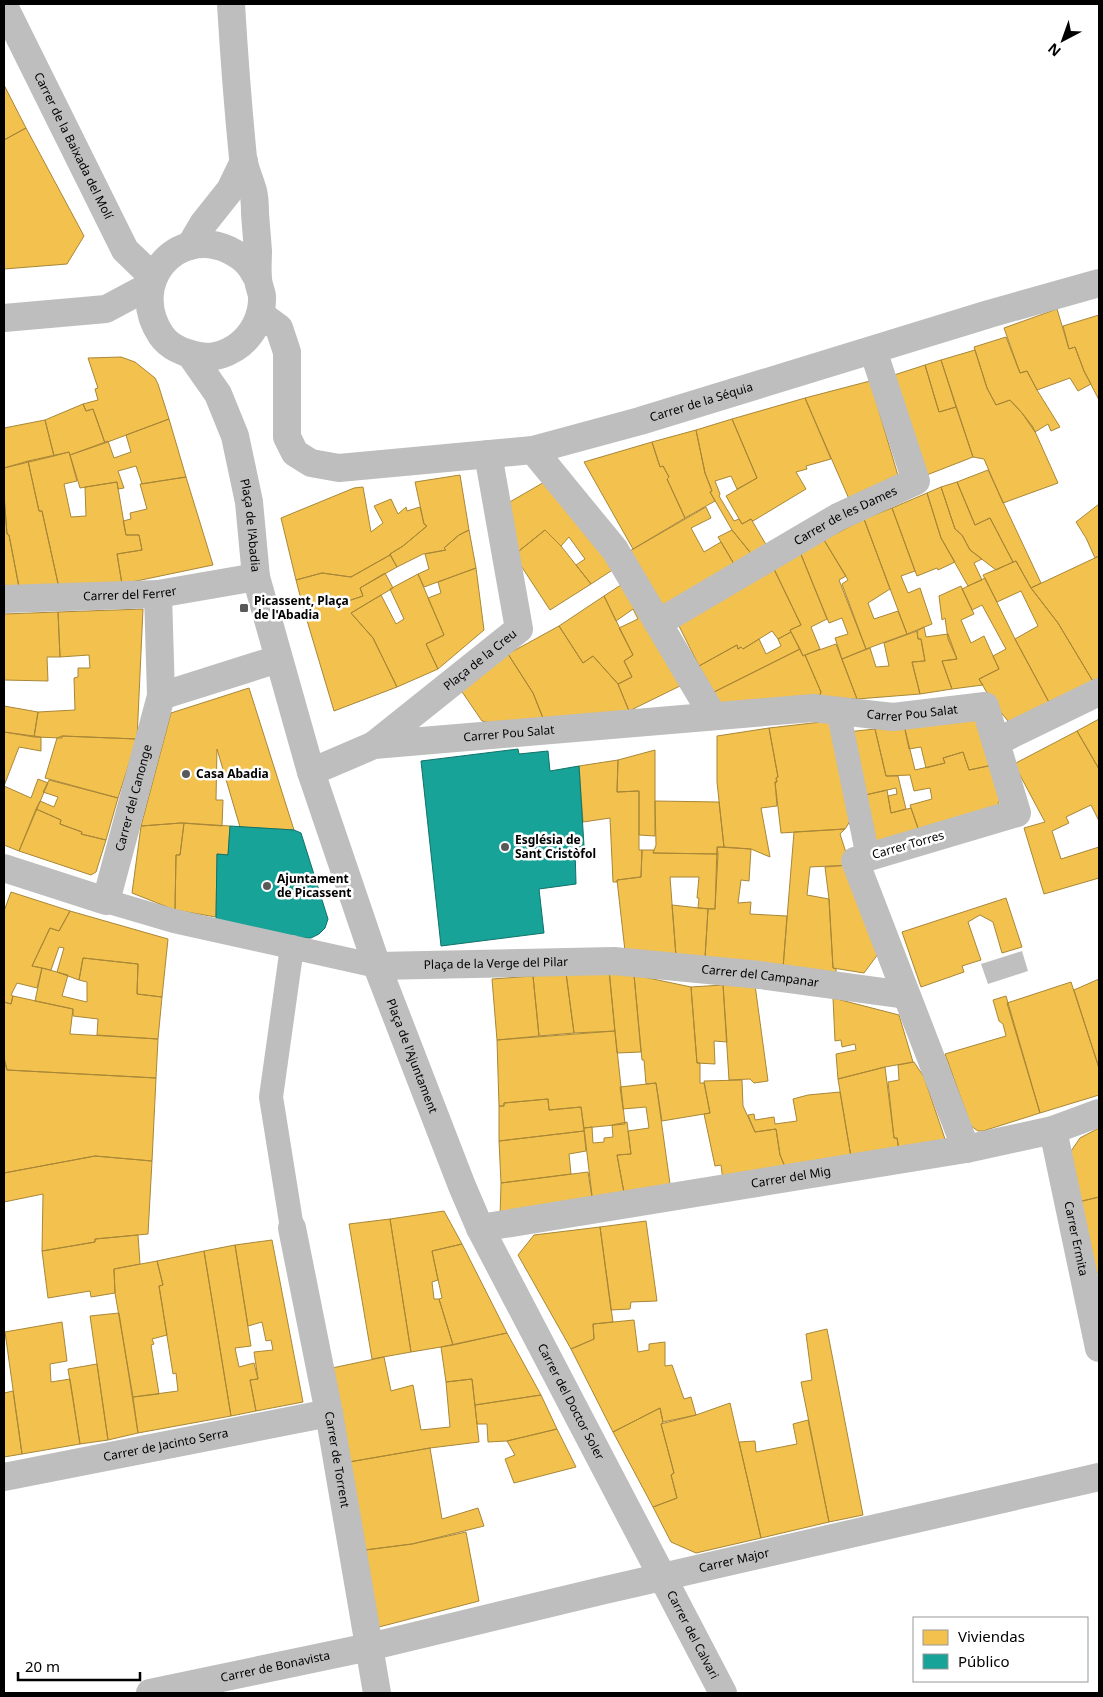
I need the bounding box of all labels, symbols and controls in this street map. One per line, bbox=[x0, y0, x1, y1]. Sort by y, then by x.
north arrow bbox=[1038, 15, 1088, 65]
text: N bbox=[1044, 39, 1065, 61]
street label: Carrer de la Baixada del Molí bbox=[30, 69, 118, 223]
street label: Carrer de la Séquia bbox=[648, 378, 755, 426]
street label: Plaça de l'Abadia bbox=[236, 477, 265, 573]
street label: Carrer de les Dames bbox=[790, 482, 900, 549]
street label: Carrer del Ferrer bbox=[83, 582, 178, 604]
place label: Picassent, Plaça de l'Abadia bbox=[254, 592, 349, 623]
marker: Picassent, Plaça de l'Abadia bbox=[238, 602, 250, 614]
street label: Plaça de la Creu bbox=[440, 625, 520, 694]
street label: Carrer Pou Salat bbox=[866, 700, 959, 725]
street label: Carrer Pou Salat bbox=[463, 721, 556, 745]
street label: Carrer del Canonge bbox=[111, 742, 156, 853]
place label: Casa Abadia bbox=[196, 765, 269, 782]
marker: Casa Abadia bbox=[180, 768, 192, 780]
street label: Carrer Torres bbox=[870, 826, 946, 863]
place label: Església de Sant Cristòfol bbox=[515, 831, 596, 862]
marker: Església de Sant Cristòfol bbox=[499, 841, 511, 853]
place label: Ajuntament de Picassent bbox=[277, 870, 352, 901]
marker: Ajuntament de Picassent bbox=[261, 880, 273, 892]
street label: Plaça de la Verge del Pilar bbox=[424, 953, 568, 973]
street label: Carrer del Campanar bbox=[701, 960, 820, 991]
street label: Plaça de l'Ajuntament bbox=[382, 996, 442, 1116]
street label: Carrer del Mig bbox=[750, 1162, 832, 1192]
street label: Carrer Ermita bbox=[1060, 1200, 1093, 1277]
street label: Carrer del Doctor Soler bbox=[534, 1340, 609, 1463]
street label: Carrer de Torrent bbox=[321, 1410, 354, 1510]
street label: Carrer de Jacinto Serra bbox=[102, 1424, 230, 1465]
street label: Carrer Major bbox=[697, 1544, 771, 1576]
street label: Carrer del Calvari bbox=[663, 1587, 723, 1682]
legend bbox=[913, 1617, 1088, 1682]
text: Viviendas bbox=[958, 1626, 1025, 1646]
street label: Carrer de Bonavista bbox=[219, 1646, 331, 1686]
scale bar bbox=[18, 1650, 140, 1682]
text: Público bbox=[958, 1651, 1010, 1671]
text: 20 m bbox=[25, 1656, 60, 1676]

